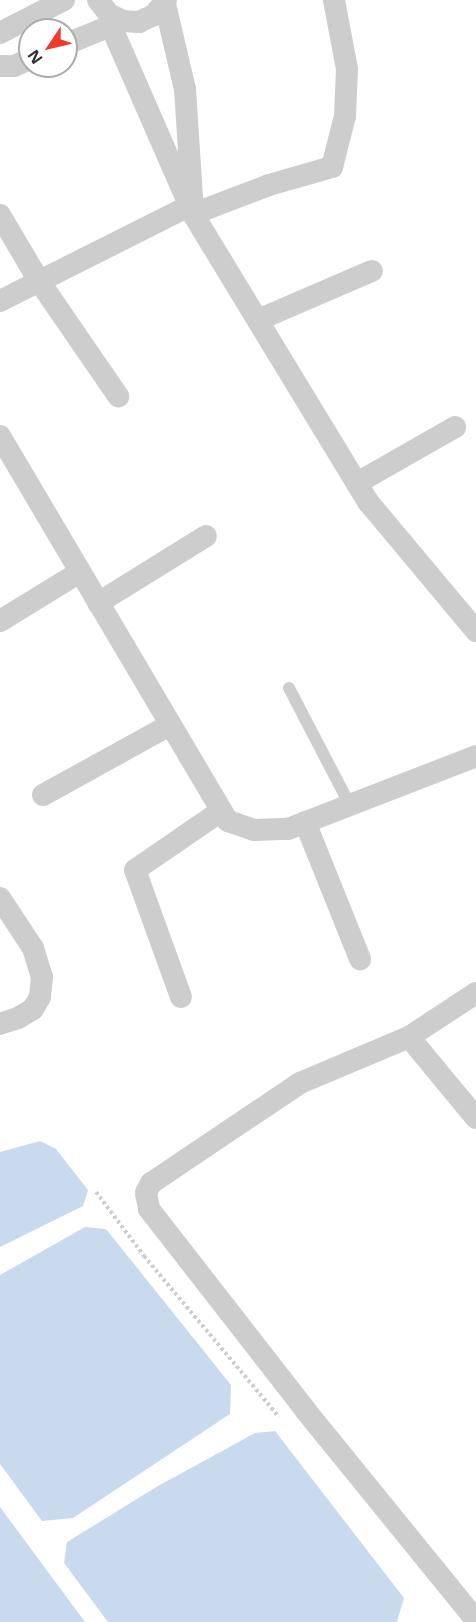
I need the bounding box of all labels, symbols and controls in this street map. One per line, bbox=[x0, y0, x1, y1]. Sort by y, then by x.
north arrow bbox=[18, 18, 78, 78]
text: N bbox=[22, 46, 48, 69]

